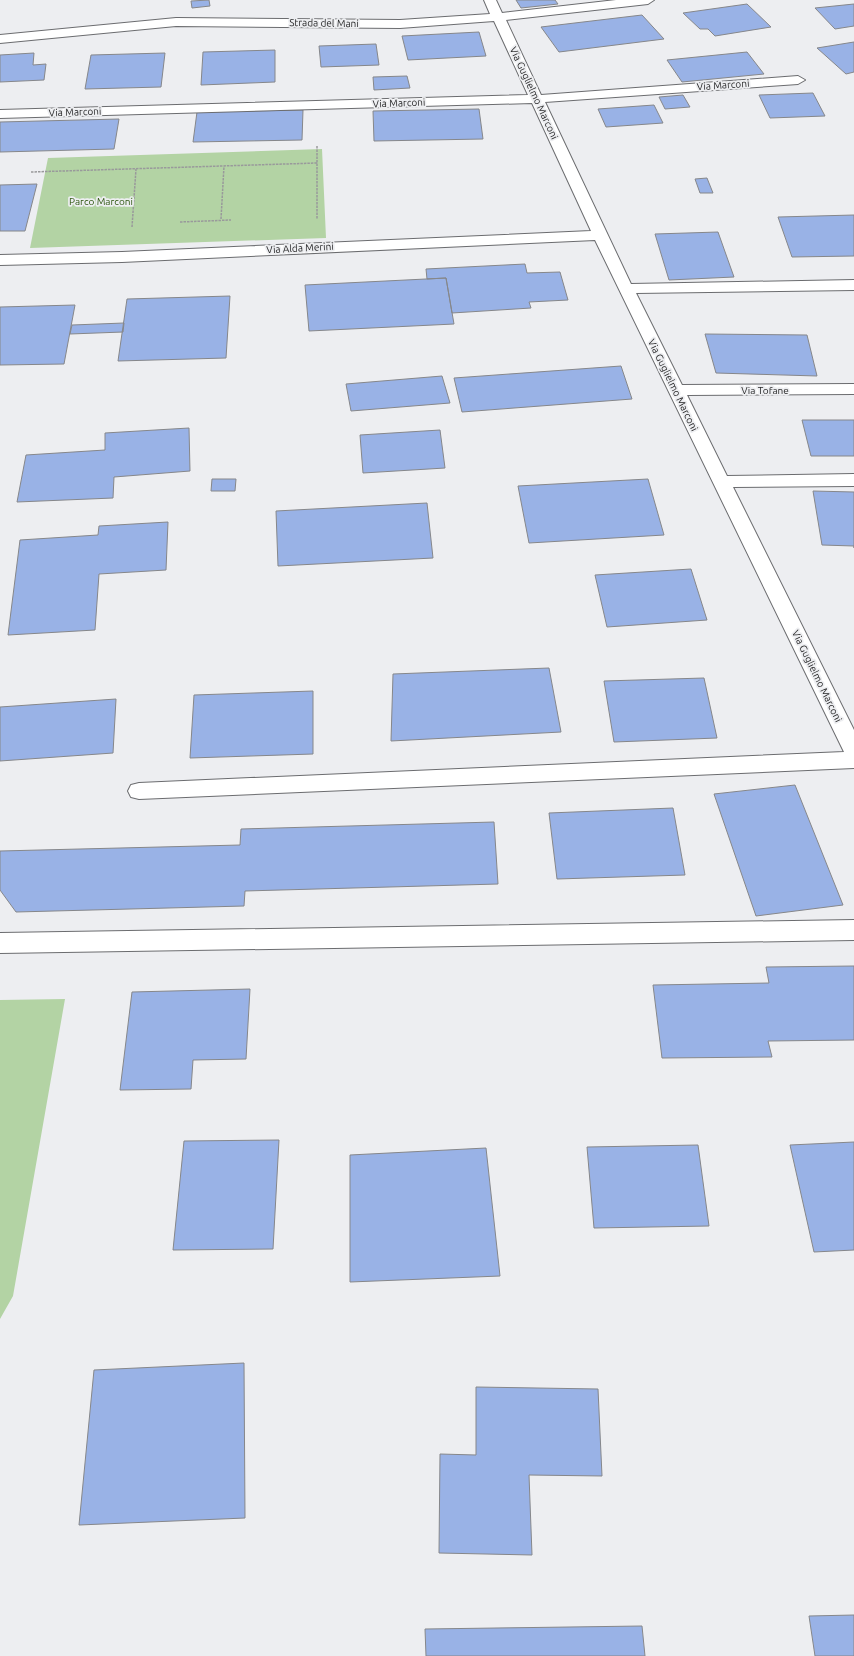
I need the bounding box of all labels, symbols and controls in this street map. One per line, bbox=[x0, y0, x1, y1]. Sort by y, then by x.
street label: Strada del Mani bbox=[289, 17, 359, 29]
street label: Via Guglielmo Marconi bbox=[508, 45, 560, 141]
street label: Via Marconi bbox=[696, 78, 750, 92]
street label: Via Marconi bbox=[372, 97, 426, 109]
street label: Via Marconi bbox=[48, 106, 102, 118]
park label: Parco Marconi bbox=[69, 196, 133, 207]
street label: Via Alda Merini bbox=[266, 241, 334, 255]
street label: Via Guglielmo Marconi bbox=[646, 337, 700, 433]
street label: Via Tofane bbox=[741, 385, 789, 396]
street label: Via Guglielmo Marconi bbox=[790, 628, 844, 724]

